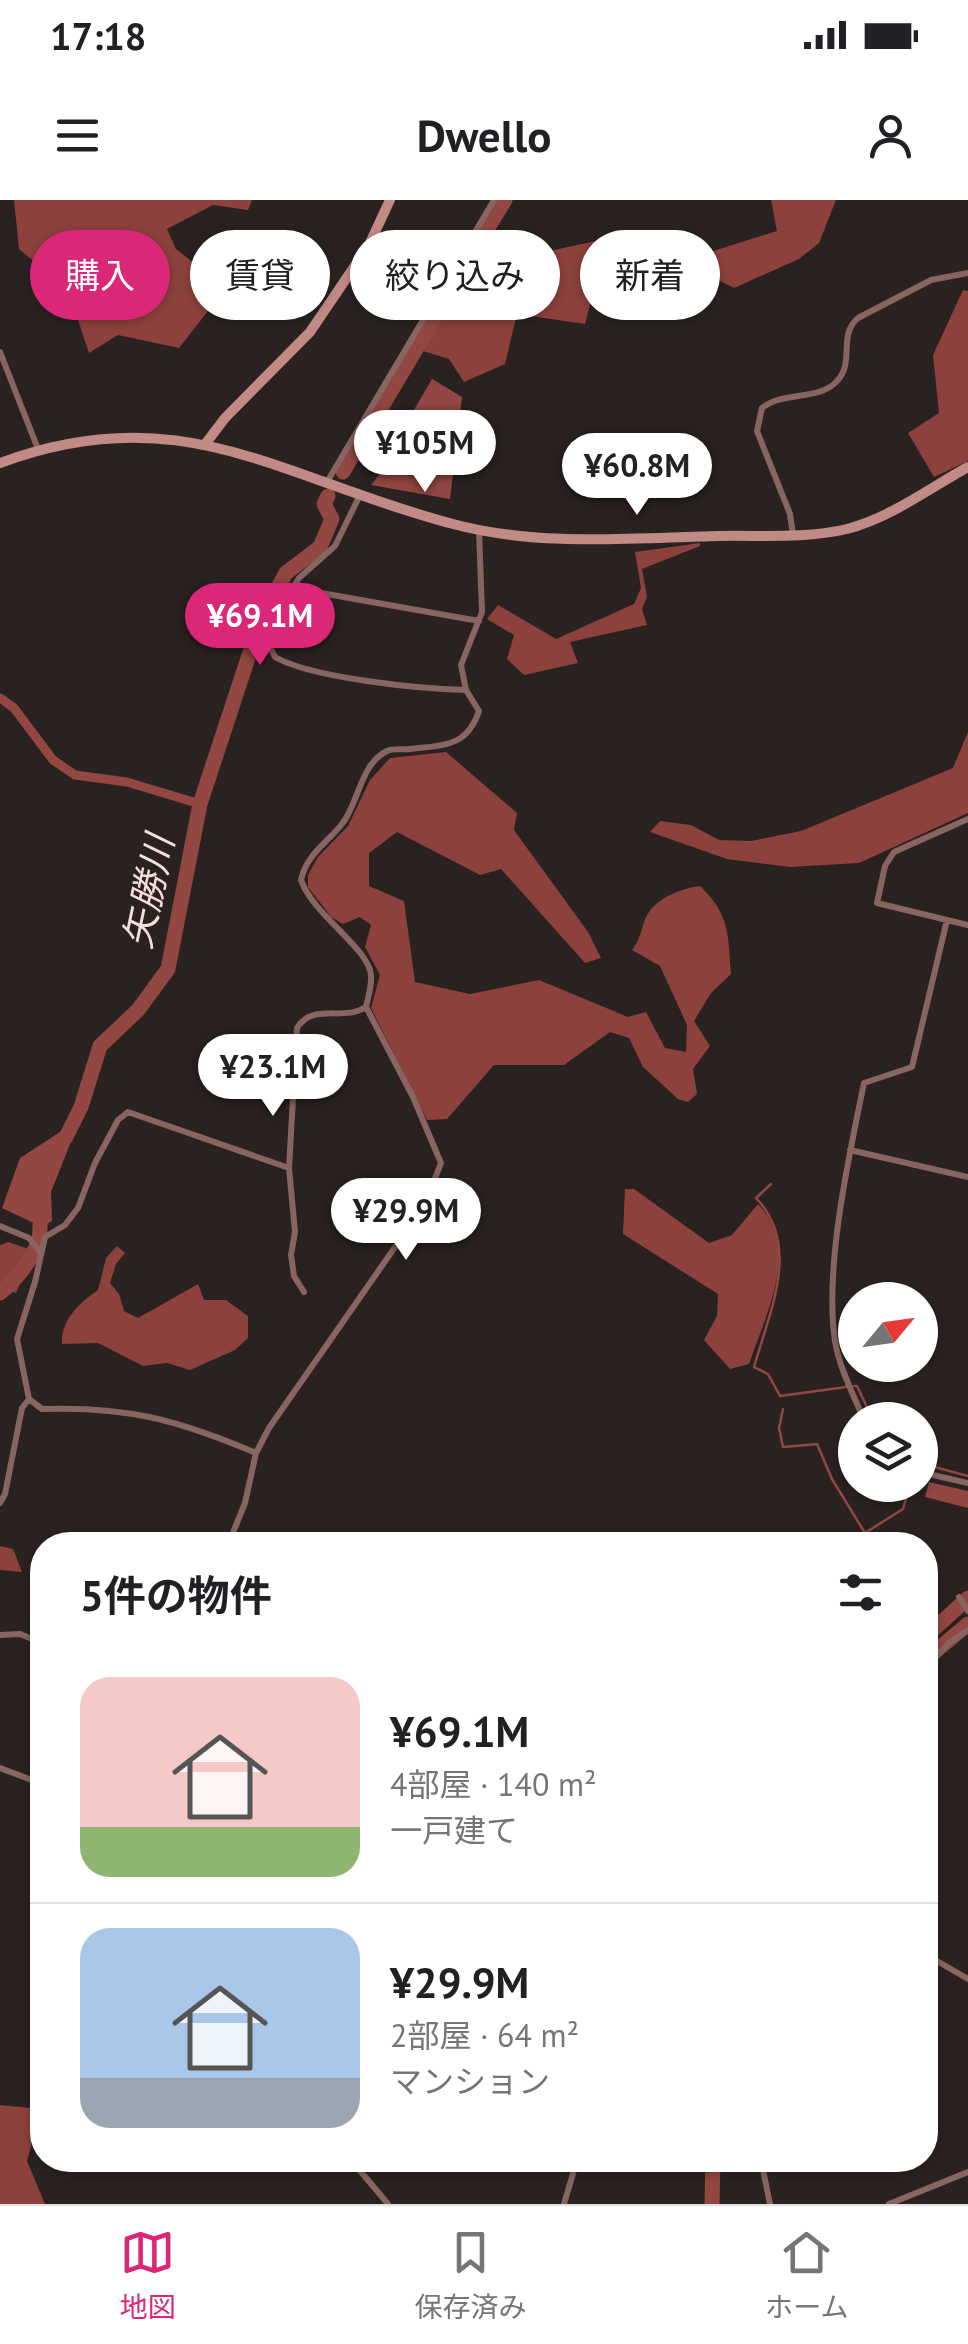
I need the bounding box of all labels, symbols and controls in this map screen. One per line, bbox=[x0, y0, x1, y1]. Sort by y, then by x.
text: 17:18 bbox=[50, 11, 146, 60]
text: Dwello bbox=[417, 106, 551, 164]
icon: menu bbox=[50, 108, 105, 163]
icon: person bbox=[863, 108, 918, 163]
chip: 購入 bbox=[30, 230, 170, 320]
chip: 賃貸 bbox=[190, 230, 330, 320]
chip: 絞り込み bbox=[350, 230, 560, 320]
chip: 新着 bbox=[580, 230, 720, 320]
pin: ¥105M bbox=[355, 410, 495, 495]
text: ¥105M bbox=[376, 421, 474, 463]
pin: ¥60.8M bbox=[556, 433, 718, 518]
text: ¥60.8M bbox=[584, 444, 690, 486]
pin: ¥69.1M bbox=[179, 583, 341, 668]
text: ¥69.1M bbox=[207, 594, 313, 636]
water label: 矢勝川 bbox=[112, 827, 184, 953]
pin: ¥23.1M bbox=[192, 1034, 354, 1119]
text: ¥23.1M bbox=[220, 1045, 326, 1087]
pin: ¥29.9M bbox=[325, 1178, 487, 1263]
text: ¥29.9M bbox=[353, 1189, 459, 1231]
north arrow bbox=[838, 1282, 938, 1382]
map controls bbox=[838, 1282, 938, 1502]
button: layers bbox=[838, 1402, 938, 1502]
icon: filters bbox=[833, 1565, 888, 1620]
text: 5件の物件 bbox=[80, 1568, 272, 1623]
text: ¥69.1M bbox=[390, 1704, 529, 1759]
icon: home bbox=[160, 1717, 280, 1837]
text: 4部屋 · 140 m² bbox=[390, 1763, 597, 1805]
text: 一戸建て bbox=[390, 1809, 518, 1851]
text: ¥29.9M bbox=[390, 1955, 529, 2010]
icon: home bbox=[160, 1968, 280, 2088]
text: 2部屋 · 64 m² bbox=[390, 2014, 579, 2056]
text: マンション bbox=[390, 2060, 550, 2102]
tab: 地図 bbox=[119, 2225, 175, 2325]
tab: 保存済み bbox=[414, 2225, 526, 2325]
tab: ホーム bbox=[765, 2225, 849, 2325]

